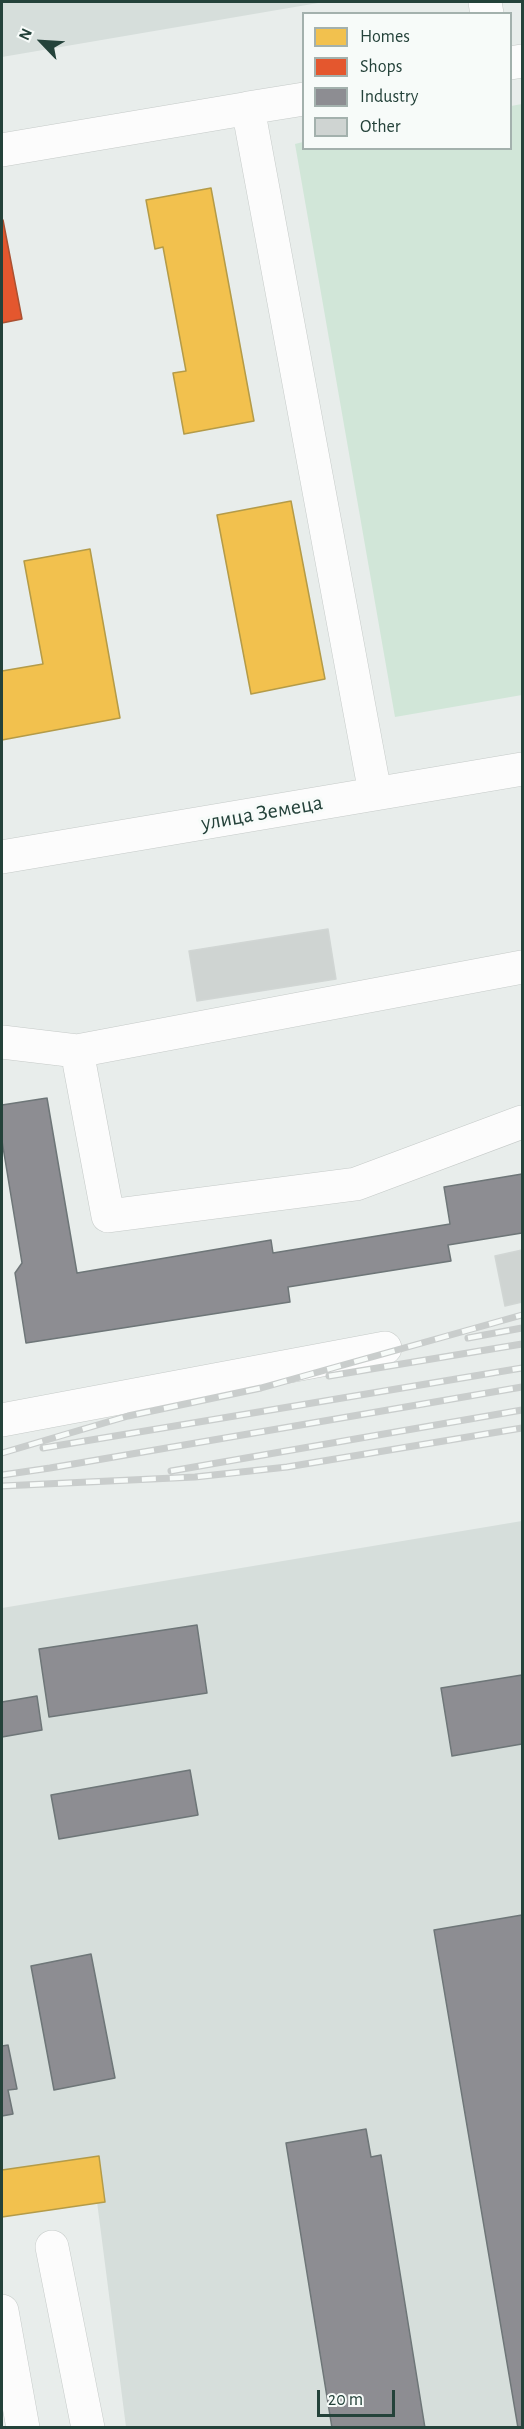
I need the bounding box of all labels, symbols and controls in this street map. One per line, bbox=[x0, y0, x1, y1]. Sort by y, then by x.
north arrow bbox=[12, 12, 72, 72]
legend bbox=[302, 12, 512, 150]
text: N bbox=[16, 26, 35, 43]
text: Homes bbox=[360, 28, 410, 46]
text: Shops bbox=[360, 58, 402, 76]
text: Industry bbox=[360, 88, 419, 106]
text: Other bbox=[360, 118, 401, 136]
street label: улица Земеца bbox=[199, 789, 325, 837]
scale bar bbox=[320, 2378, 398, 2416]
text: 20 m bbox=[328, 2391, 363, 2409]

